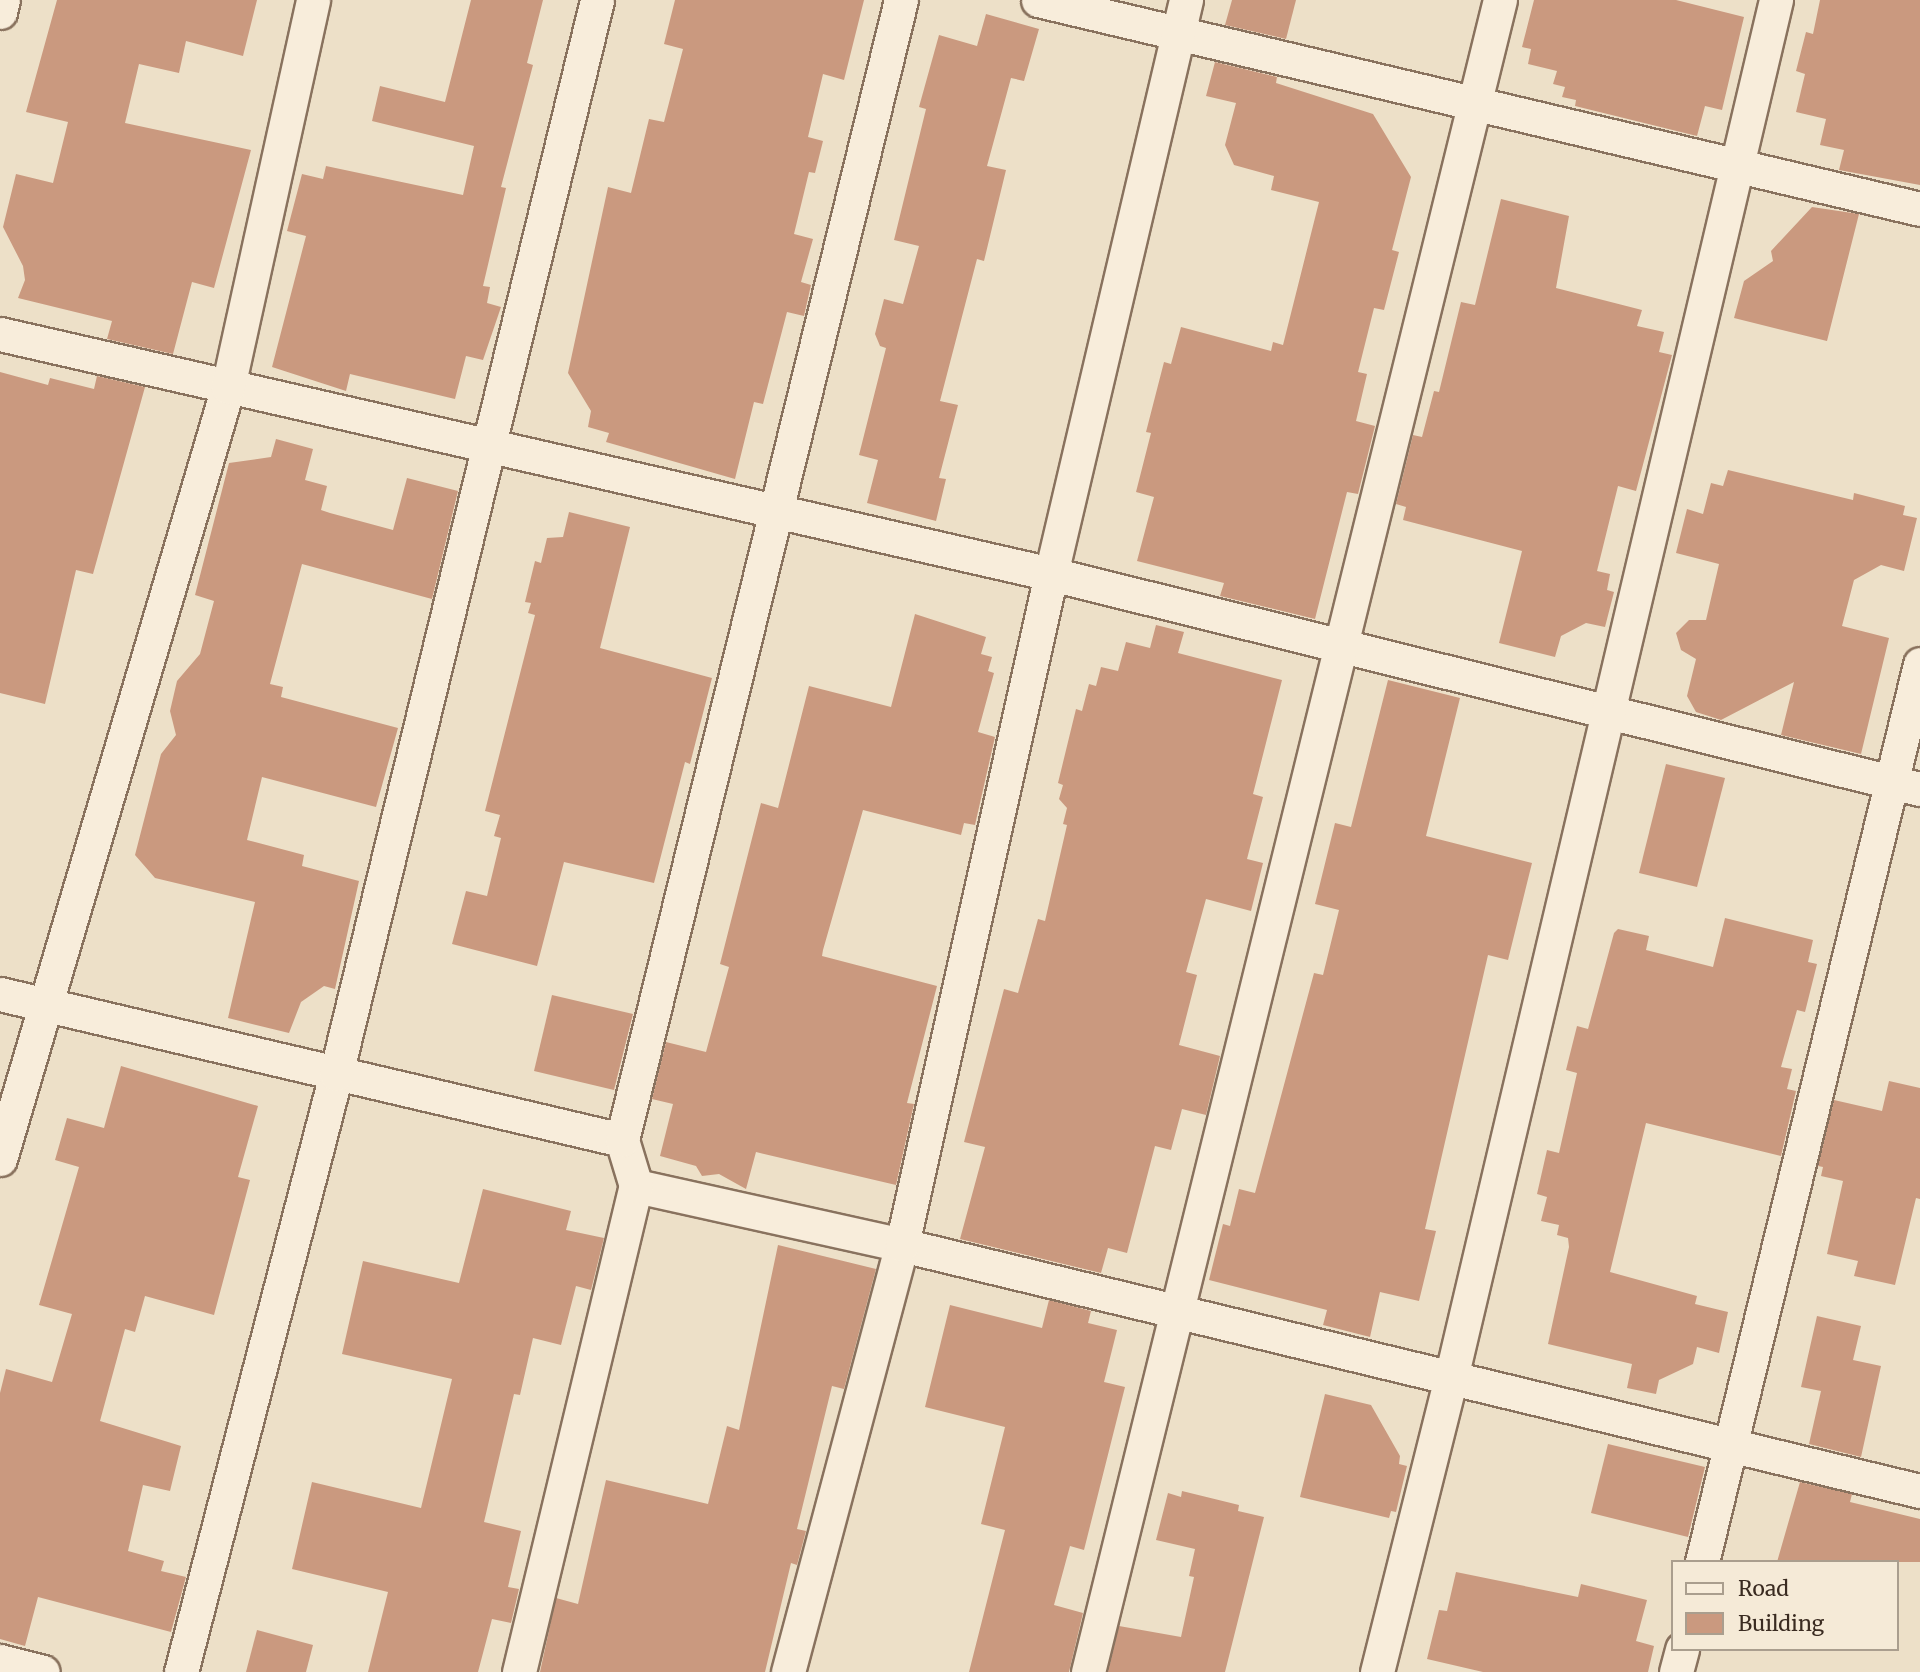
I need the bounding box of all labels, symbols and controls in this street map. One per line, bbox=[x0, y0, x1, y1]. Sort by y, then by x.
legend bbox=[1672, 1560, 1899, 1651]
text: Road bbox=[1738, 1575, 1789, 1602]
text: Building bbox=[1738, 1610, 1824, 1637]

